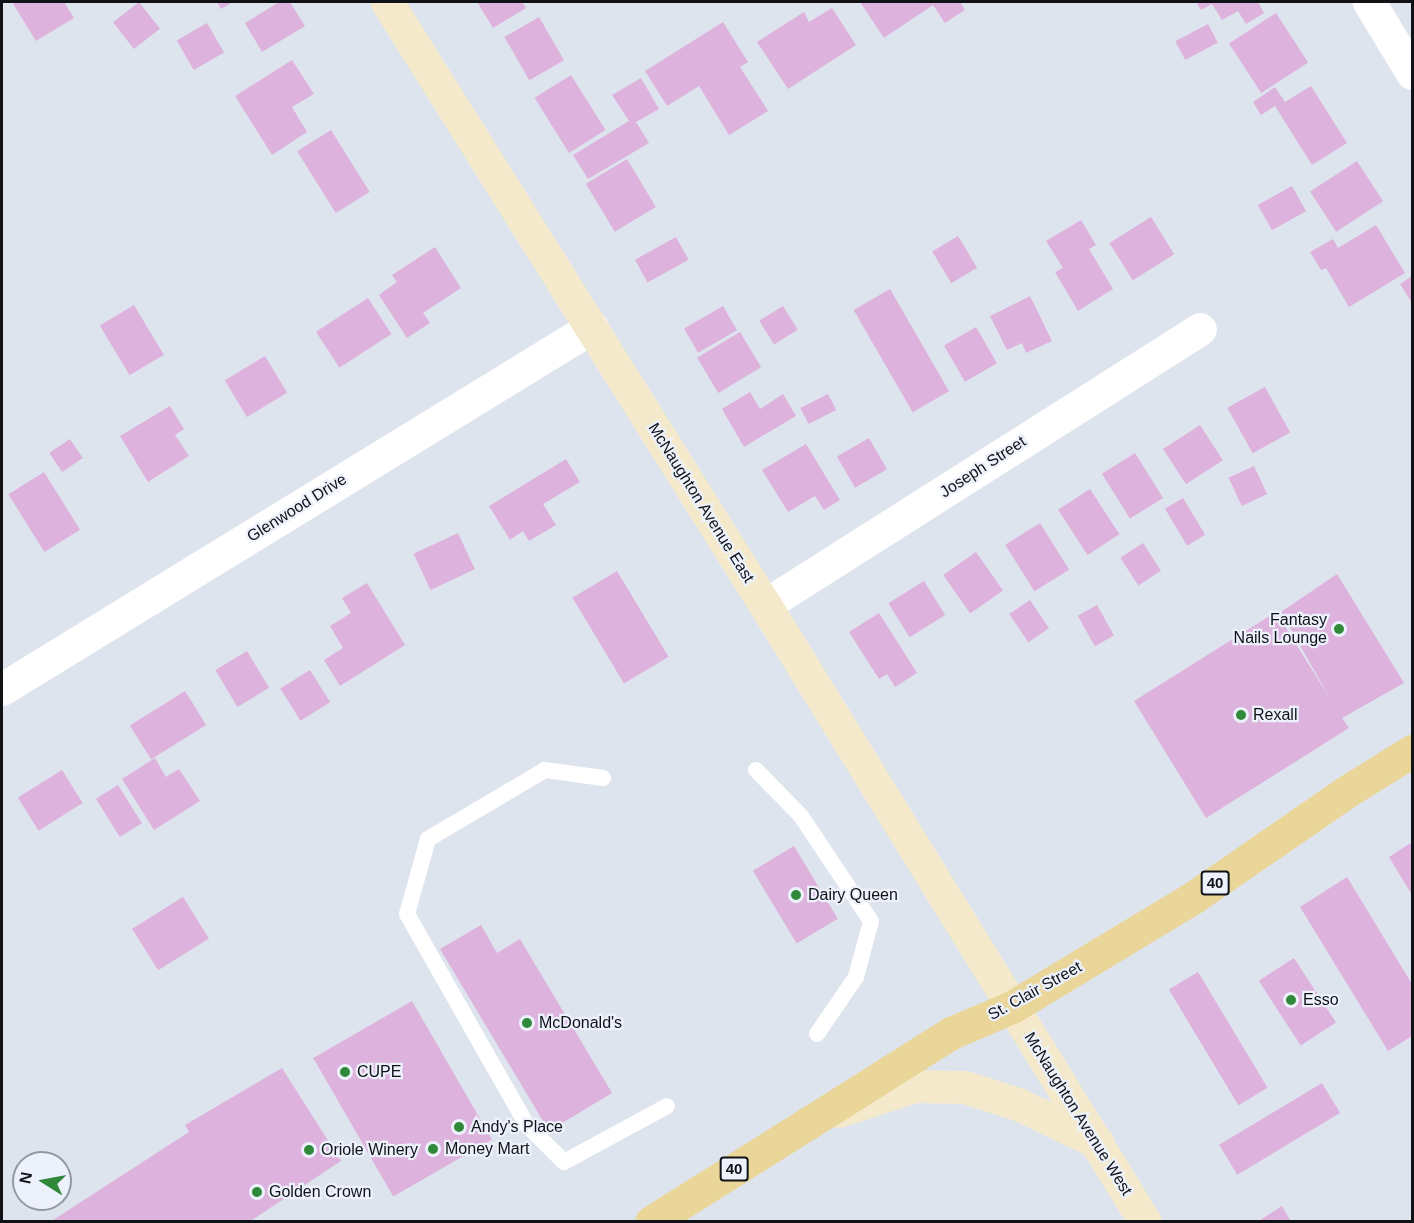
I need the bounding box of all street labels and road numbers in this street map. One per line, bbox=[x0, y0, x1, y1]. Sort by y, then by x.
street label: McNaughton Avenue East bbox=[644, 419, 758, 587]
street label: Joseph Street bbox=[936, 432, 1030, 502]
street label: Glenwood Drive bbox=[244, 470, 350, 546]
road number: 40 bbox=[1200, 871, 1230, 895]
street label: St. Clair Street bbox=[985, 957, 1085, 1025]
street label: McNaughton Avenue West bbox=[1020, 1028, 1136, 1200]
road number: 40 bbox=[719, 1157, 749, 1181]

